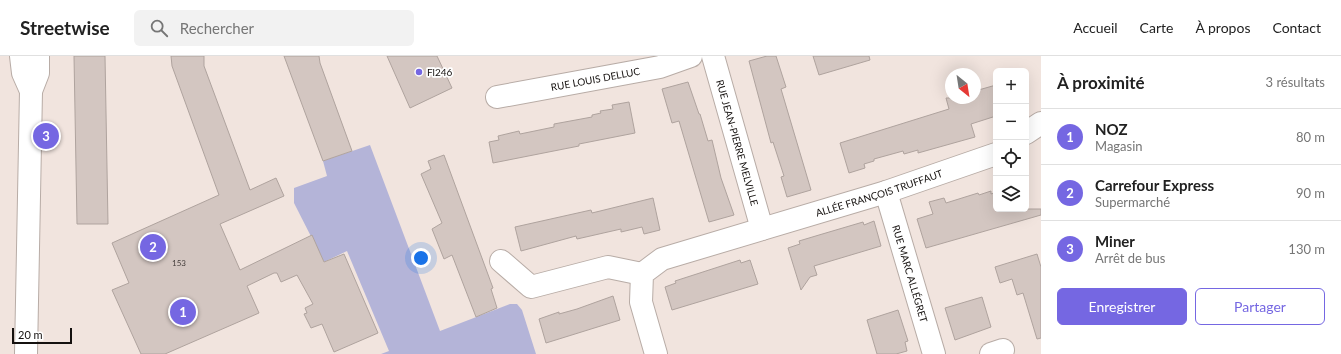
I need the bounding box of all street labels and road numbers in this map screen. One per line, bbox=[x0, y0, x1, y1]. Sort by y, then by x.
street label: RUE LOUIS DELLUC bbox=[550, 65, 641, 93]
street label: RUE JEAN-PIERRE MELVILLE bbox=[714, 78, 761, 207]
street label: ALLÉE FRANÇOIS TRUFFAUT bbox=[814, 167, 944, 219]
street label: RUE MARC ALLÉGRET bbox=[890, 223, 930, 324]

